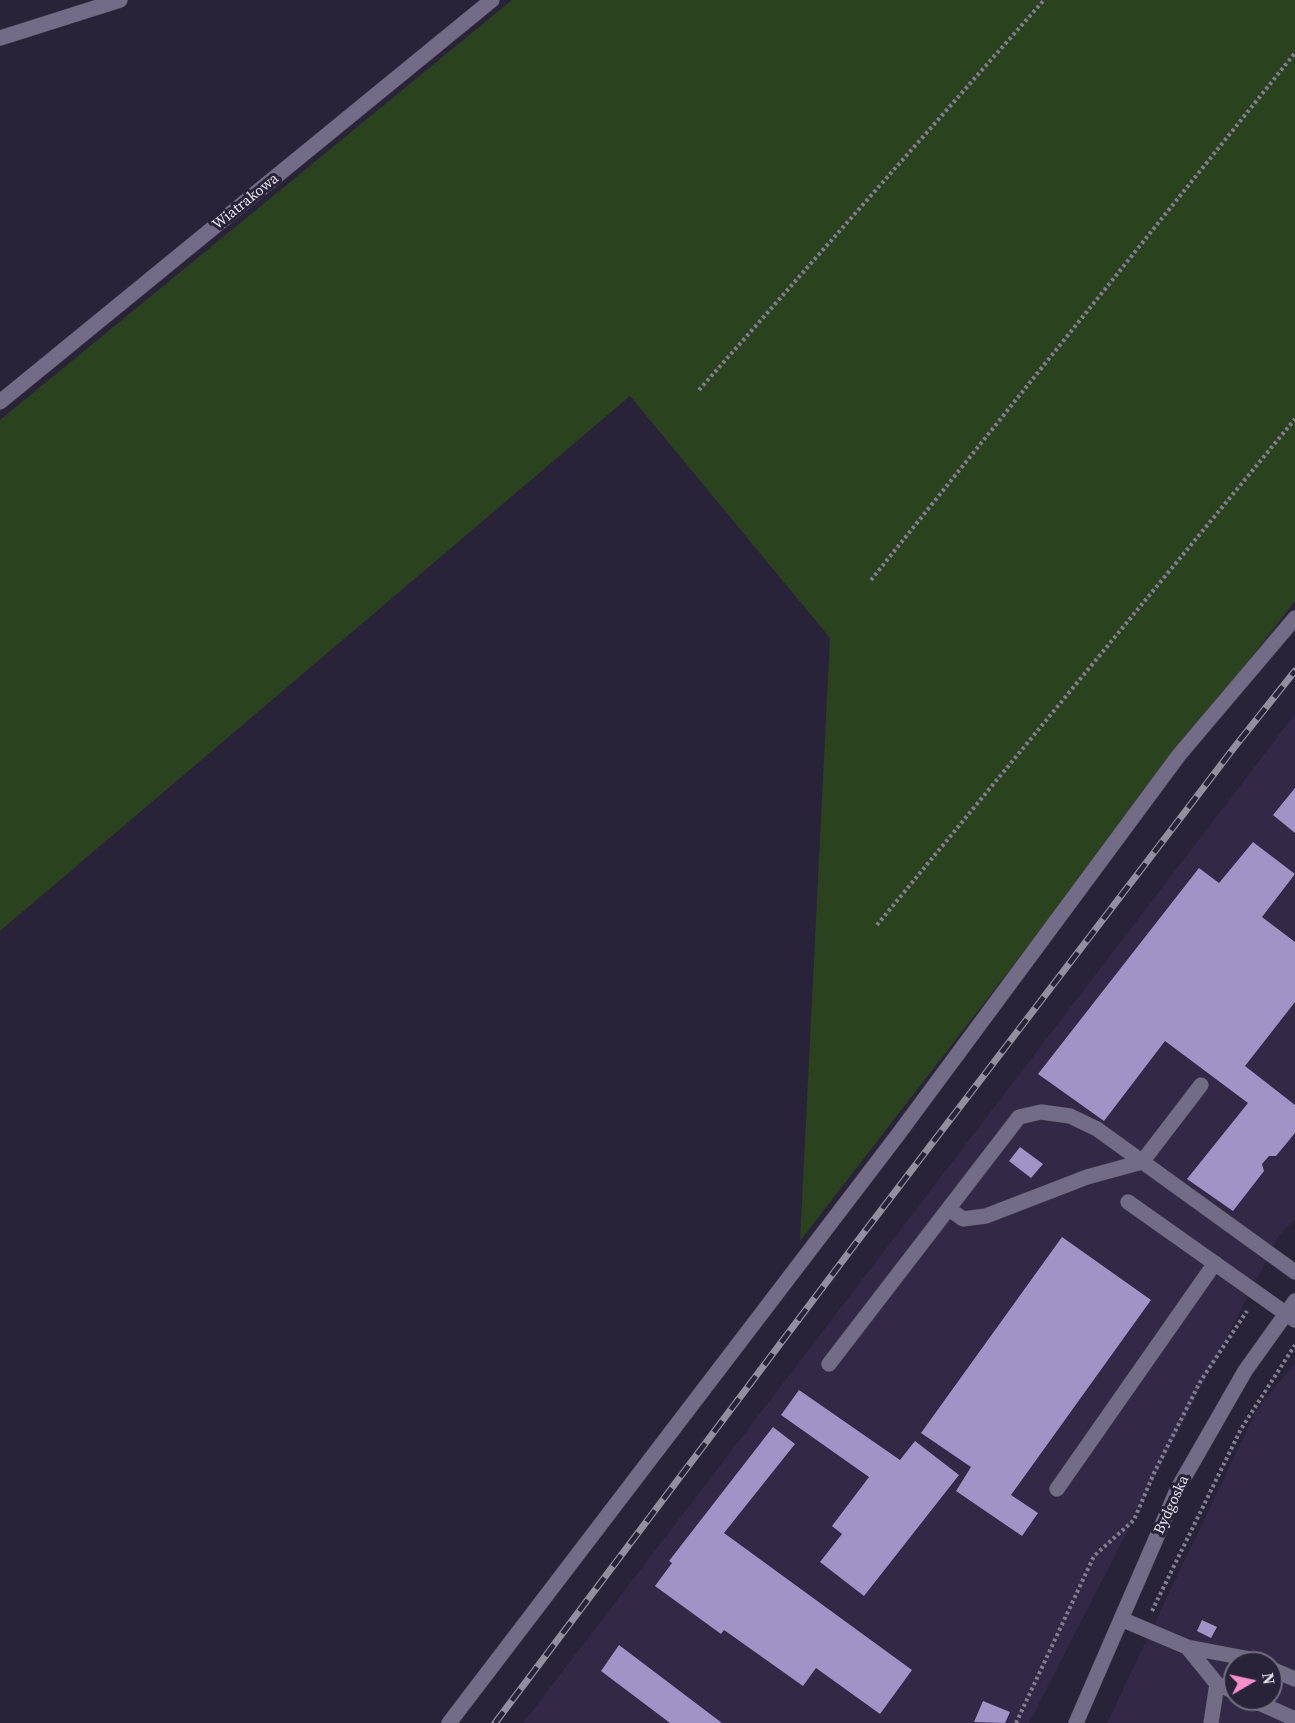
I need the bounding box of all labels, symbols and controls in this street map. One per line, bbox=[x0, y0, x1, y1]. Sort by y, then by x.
street label: Wiatrakowa bbox=[209, 170, 283, 234]
street label: Bydgoska bbox=[1151, 1473, 1193, 1537]
north arrow bbox=[1223, 1651, 1283, 1711]
text: N bbox=[1257, 1671, 1281, 1686]

